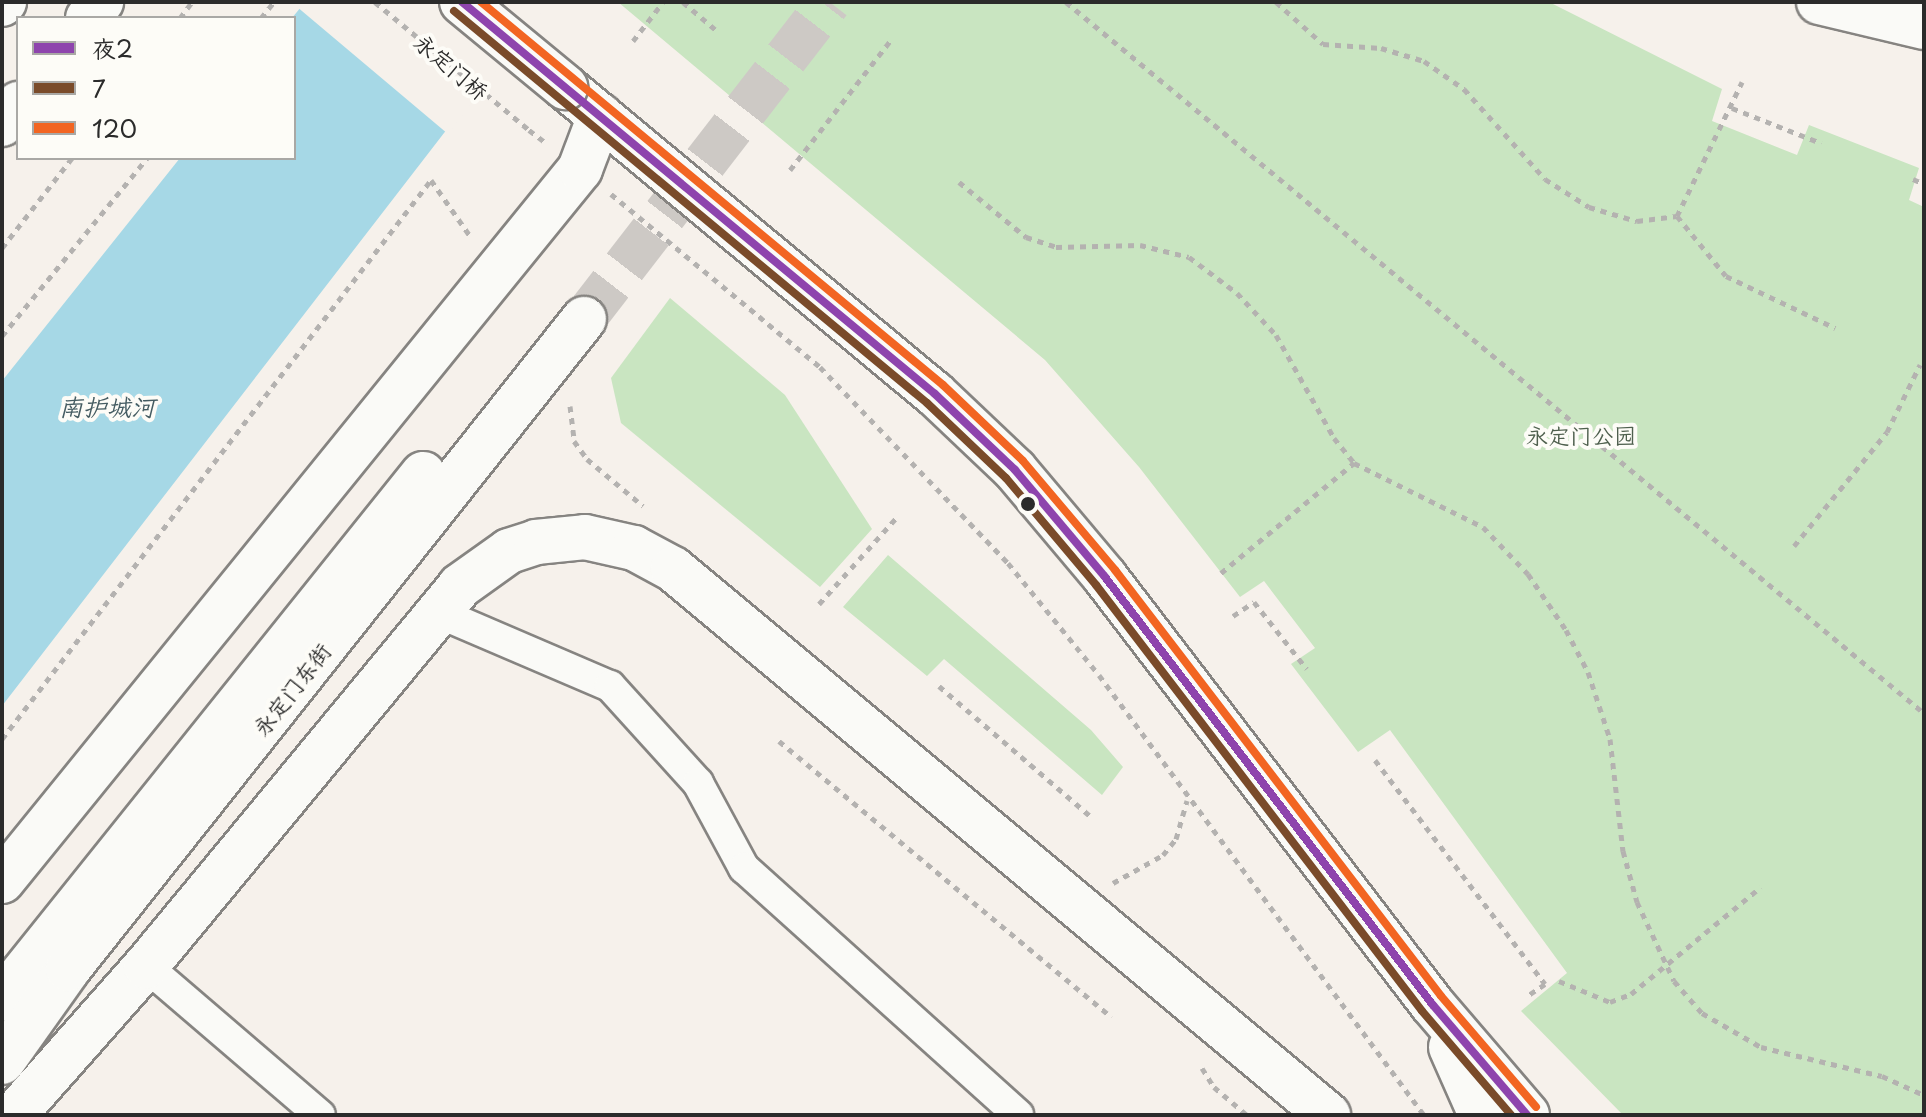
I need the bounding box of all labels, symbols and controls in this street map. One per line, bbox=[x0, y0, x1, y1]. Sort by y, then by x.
legend bbox=[16, 16, 296, 160]
street label: 永定门桥 bbox=[410, 28, 494, 104]
text: 夜2 bbox=[92, 30, 133, 66]
text: 7 bbox=[92, 70, 106, 106]
text: 120 bbox=[92, 110, 137, 146]
water label: 南护城河 bbox=[59, 393, 155, 421]
park label: 永定门公园 bbox=[1526, 422, 1636, 448]
unlabelled marker bbox=[1020, 496, 1036, 512]
street label: 永定门东街 bbox=[247, 638, 335, 740]

